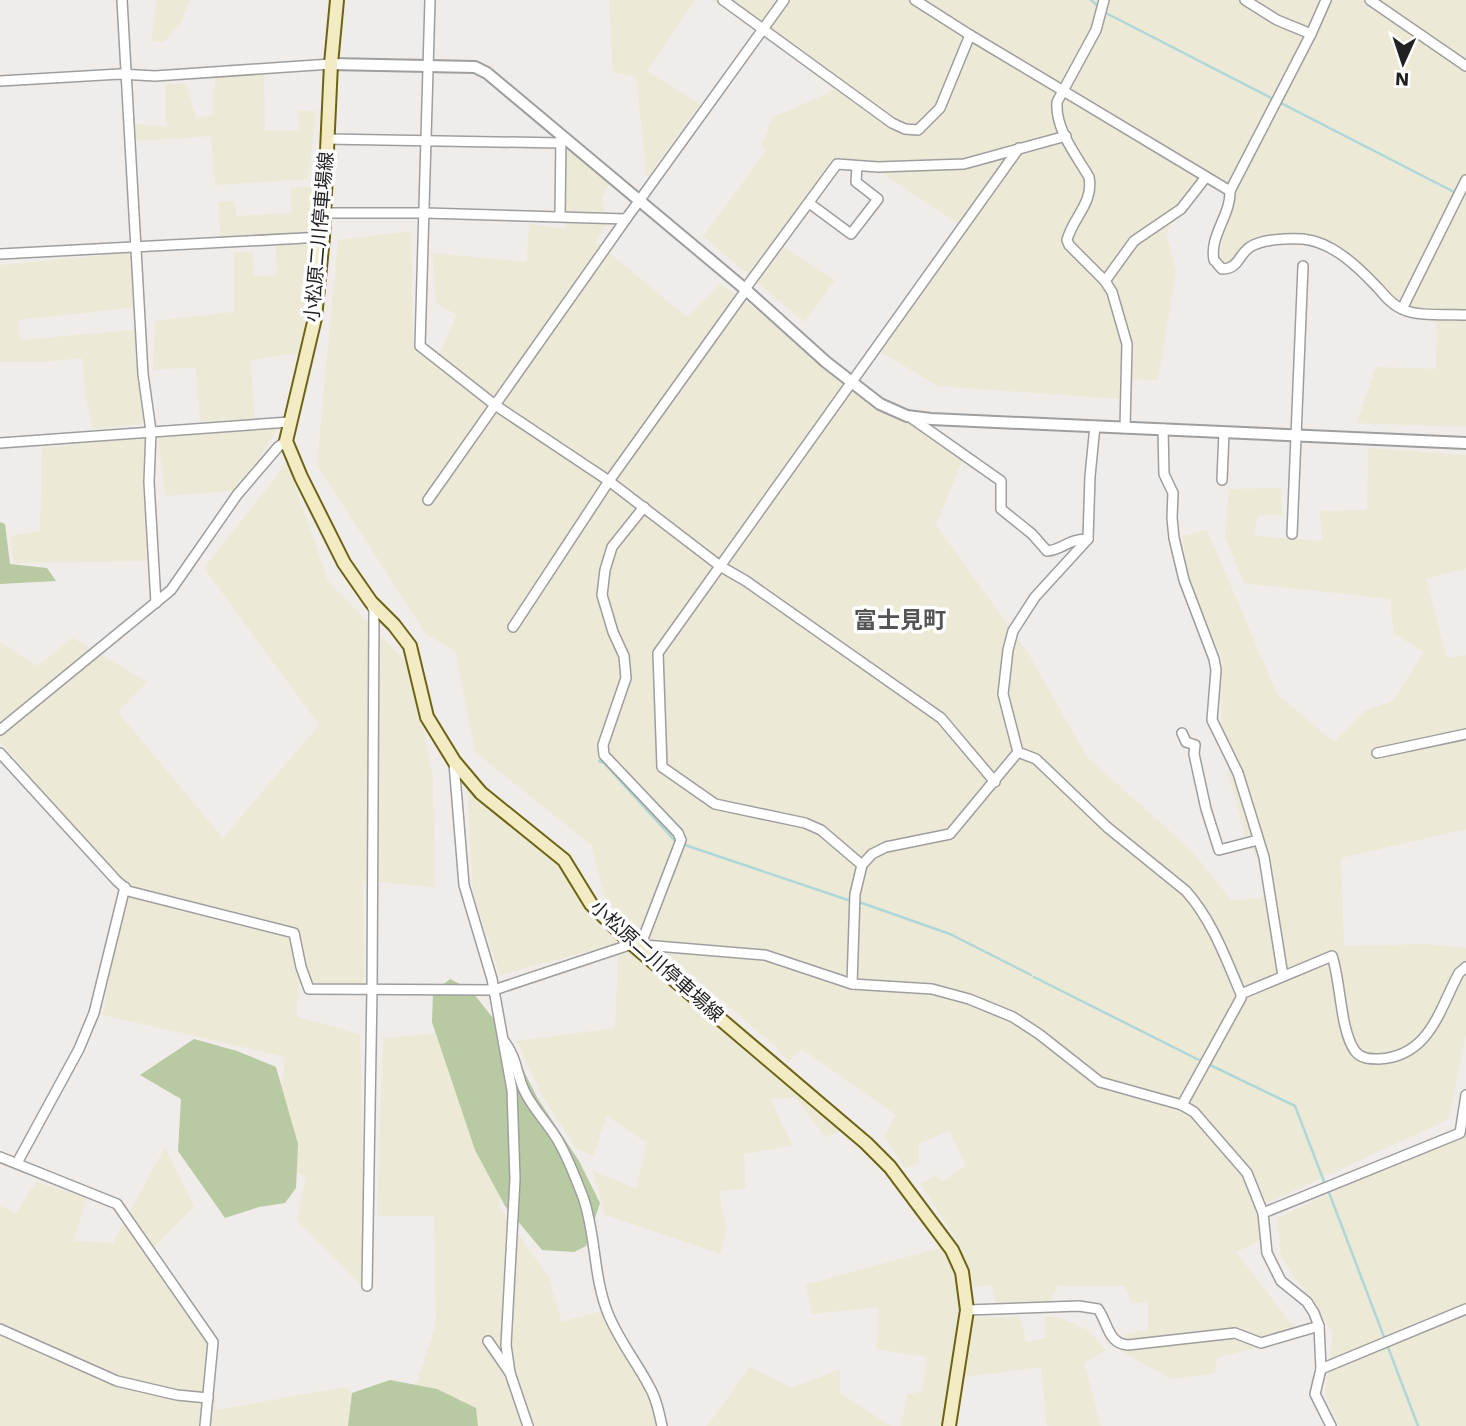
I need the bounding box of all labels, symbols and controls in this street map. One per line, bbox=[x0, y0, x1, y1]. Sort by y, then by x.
north arrow bbox=[1368, 28, 1438, 98]
text: N bbox=[1394, 68, 1410, 91]
street label: 小松原二川停車場線 bbox=[300, 151, 338, 323]
district label: 富士見町 bbox=[854, 607, 946, 634]
street label: 小松原二川停車場線 bbox=[586, 895, 728, 1027]

